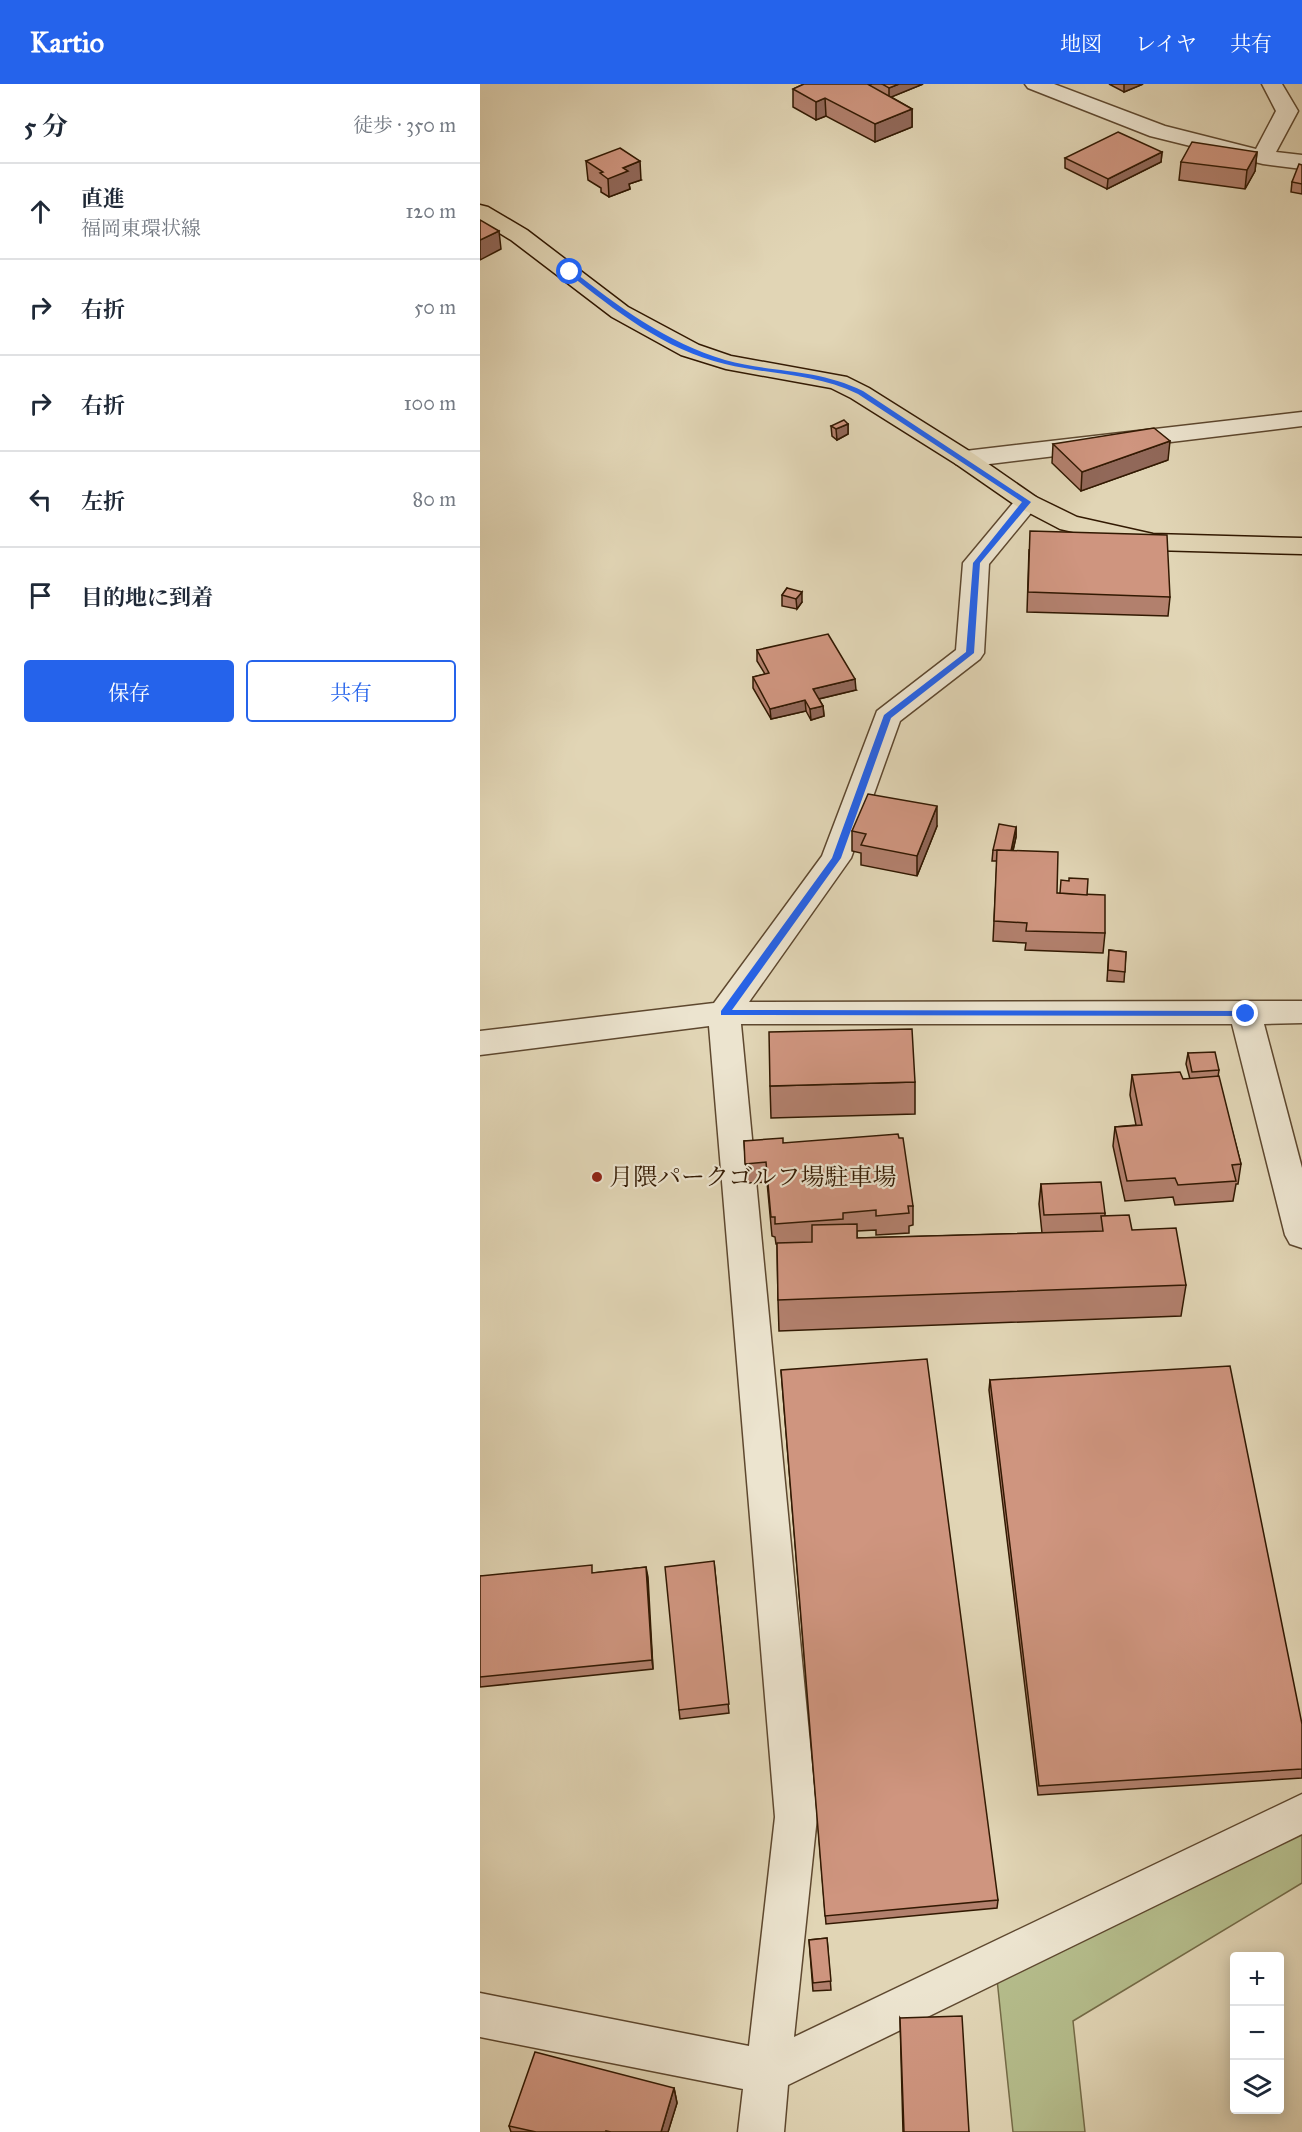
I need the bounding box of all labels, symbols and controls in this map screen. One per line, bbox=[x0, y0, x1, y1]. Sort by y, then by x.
text: Kartio bbox=[30, 25, 104, 60]
text: 地図 bbox=[1060, 31, 1102, 57]
text: レイヤ bbox=[1135, 31, 1197, 57]
text: 共有 bbox=[1230, 31, 1272, 57]
text: 5 分 bbox=[24, 110, 68, 142]
text: 徒歩 · 350 m bbox=[353, 113, 456, 137]
text: 直進 bbox=[81, 185, 125, 212]
icon: ahead bbox=[24, 195, 57, 228]
text: 120 m bbox=[405, 199, 456, 223]
text: 福岡東環状線 bbox=[81, 216, 201, 240]
route start bbox=[556, 258, 582, 284]
icon: right bbox=[24, 291, 57, 324]
text: 50 m bbox=[414, 295, 456, 319]
text: 右折 bbox=[81, 296, 125, 323]
icon: right bbox=[24, 387, 57, 420]
text: 100 m bbox=[404, 391, 456, 415]
text: 右折 bbox=[81, 392, 125, 419]
icon: left bbox=[24, 483, 57, 516]
text: 80 m bbox=[413, 487, 456, 511]
text: 左折 bbox=[81, 488, 125, 515]
icon: arrive bbox=[24, 579, 57, 612]
text: 目的地に到着 bbox=[81, 584, 213, 611]
button: 保存 bbox=[24, 660, 234, 722]
button: 共有 bbox=[246, 660, 456, 722]
route end bbox=[1232, 1000, 1258, 1026]
place label: 月隈パークゴルフ場駐車場 bbox=[609, 1162, 897, 1192]
marker: 月隈パークゴルフ場駐車場 bbox=[590, 1170, 604, 1184]
map controls bbox=[1230, 1952, 1284, 2114]
button: + bbox=[1230, 1952, 1284, 2006]
button: − bbox=[1230, 2006, 1284, 2060]
button: layers bbox=[1230, 2060, 1284, 2114]

